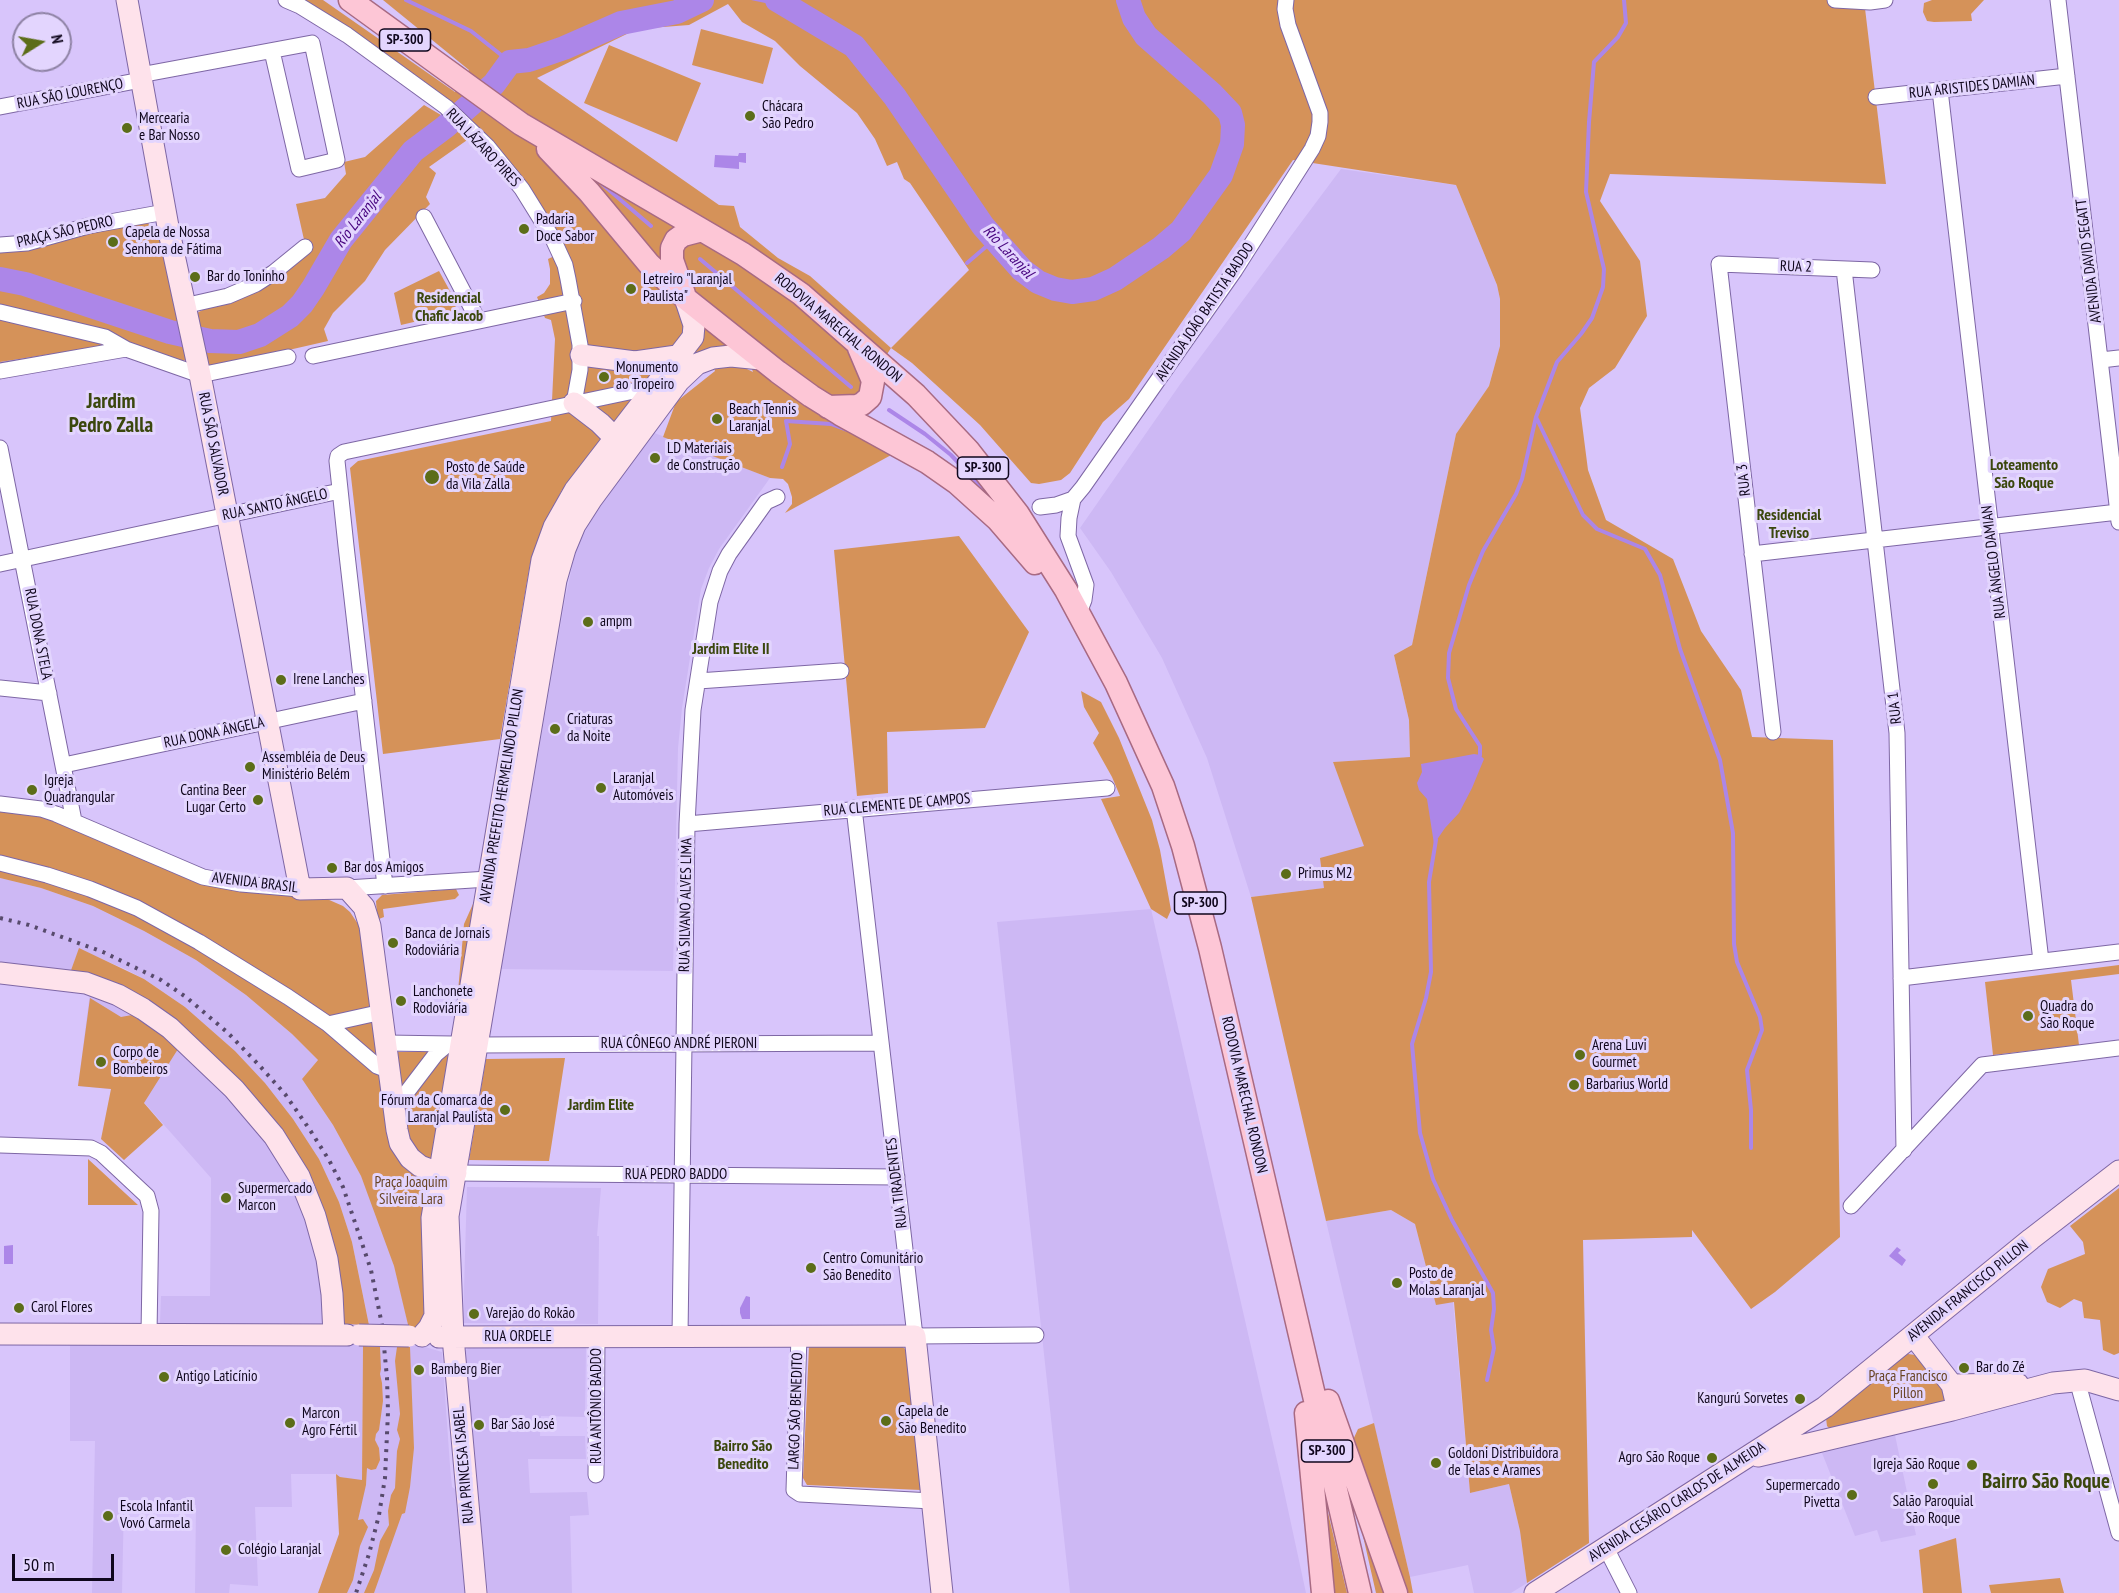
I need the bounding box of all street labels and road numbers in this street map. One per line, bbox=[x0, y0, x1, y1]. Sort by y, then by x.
road number: SP-300 bbox=[380, 29, 430, 51]
street label: RUA ARISTIDES DAMIAN bbox=[1908, 71, 2036, 103]
street label: RUA SÃO LOURENÇO bbox=[15, 75, 125, 113]
street label: RUA LÁZARO PIRES bbox=[442, 105, 524, 191]
street label: AVENIDA DAVID SEGATT bbox=[2072, 198, 2106, 324]
street label: PRAÇA SÃO PEDRO bbox=[15, 212, 115, 252]
street label: AVENIDA JOÃO BATISTA BADDO bbox=[1152, 239, 1258, 385]
street label: RUA 2 bbox=[1780, 257, 1812, 277]
street label: RODOVIA MARECHAL RONDON bbox=[771, 270, 905, 386]
street label: RUA SÃO SALVADOR bbox=[194, 391, 232, 497]
road number: SP-300 bbox=[958, 457, 1008, 479]
street label: RUA 3 bbox=[1733, 463, 1755, 497]
street label: RUA SANTO ÂNGELO bbox=[221, 485, 329, 525]
street label: RUA ÂNGELO DAMIAN bbox=[1978, 504, 2010, 620]
street label: RUA DONA STELA bbox=[20, 587, 56, 681]
street label: AVENIDA PREFEITO HERMELINDO PILLON bbox=[476, 688, 528, 904]
street label: RUA 1 bbox=[1884, 691, 1906, 725]
street label: RUA DONA ÂNGELA bbox=[162, 714, 266, 752]
street label: RUA CLEMENTE DE CAMPOS bbox=[823, 790, 971, 820]
street label: RUA SILVANO ALVES LIMA bbox=[676, 838, 696, 972]
street label: AVENIDA BRASIL bbox=[211, 869, 299, 897]
road number: SP-300 bbox=[1174, 892, 1226, 914]
street label: RODOVIA MARECHAL RONDON bbox=[1217, 1015, 1271, 1175]
street label: RUA CÔNEGO ANDRÉ PIERONI bbox=[601, 1035, 757, 1053]
street label: RUA TIRADENTES bbox=[882, 1137, 912, 1229]
street label: RUA PEDRO BADDO bbox=[625, 1166, 727, 1184]
street label: AVENIDA FRANCISCO PILLON bbox=[1904, 1237, 2032, 1345]
street label: RUA ORDELE bbox=[484, 1328, 552, 1346]
street label: RUA ANTÔNIO BADDO bbox=[588, 1348, 606, 1464]
street label: LARGO SÃO BENEDITO bbox=[785, 1352, 807, 1470]
street label: RUA PRINCESA ISABEL bbox=[450, 1406, 478, 1524]
street label: AVENIDA CESÁRIO CARLOS DE ALMEIDA bbox=[1585, 1438, 1769, 1566]
road number: SP-300 bbox=[1302, 1440, 1352, 1462]

